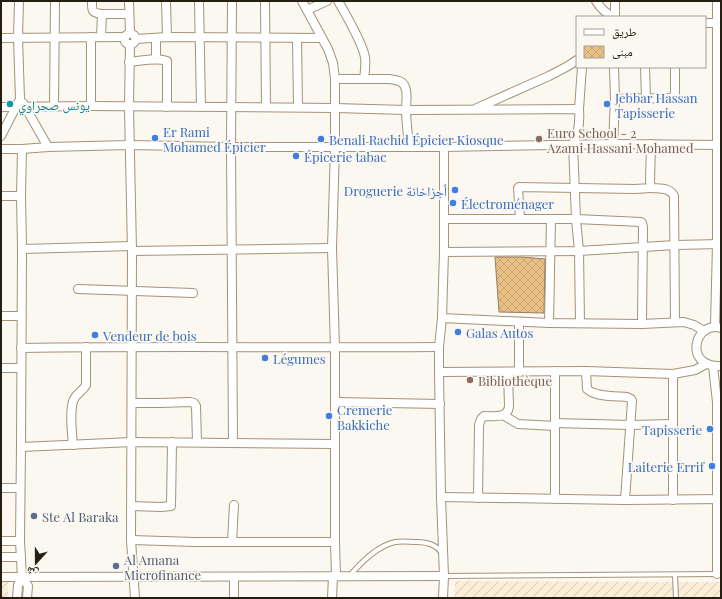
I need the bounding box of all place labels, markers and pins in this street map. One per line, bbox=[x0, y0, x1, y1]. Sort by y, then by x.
place label: Jebbar Hassan Tapisserie bbox=[614, 89, 698, 121]
place label: يونس صحراوي bbox=[18, 96, 90, 116]
marker: يونس صحراوي bbox=[5, 99, 15, 109]
marker: Jebbar Hassan Tapisserie bbox=[602, 99, 612, 109]
place label: Er Rami Mohamed Épicier bbox=[163, 123, 266, 155]
place label: Euro School - 2 Azami Hassani Mohamed bbox=[546, 124, 694, 156]
place label: Benali Rachid Épicier Kiosque bbox=[329, 131, 504, 148]
marker: Er Rami Mohamed Épicier bbox=[150, 133, 160, 143]
marker: Benali Rachid Épicier Kiosque bbox=[316, 134, 326, 144]
marker: Euro School - 2 Azami Hassani Mohamed bbox=[534, 134, 544, 144]
place label: Épicerie tabac bbox=[304, 148, 387, 165]
marker: Épicerie tabac bbox=[291, 151, 301, 161]
place label: Droguerie أجزاخانة bbox=[344, 182, 447, 200]
marker: Droguerie أجزاخانة bbox=[450, 185, 460, 195]
place label: Électroménager bbox=[461, 195, 554, 212]
marker: Électroménager bbox=[448, 198, 458, 208]
place label: Galas Autos bbox=[466, 324, 533, 341]
place label: Vendeur de bois bbox=[102, 327, 197, 344]
marker: Galas Autos bbox=[453, 327, 463, 337]
marker: Vendeur de bois bbox=[90, 330, 100, 340]
place label: Légumes bbox=[273, 350, 326, 367]
marker: Légumes bbox=[260, 353, 270, 363]
place label: Bibliothèque bbox=[478, 372, 552, 389]
marker: Bibliothèque bbox=[465, 375, 475, 385]
place label: Cremerie Bakkiche bbox=[337, 401, 393, 433]
marker: Cremerie Bakkiche bbox=[324, 411, 334, 421]
place label: Tapisserie bbox=[642, 421, 702, 438]
marker: Tapisserie bbox=[705, 424, 715, 434]
place label: Laiterie Errif bbox=[628, 458, 706, 475]
marker: Laiterie Errif bbox=[707, 461, 717, 471]
place label: Ste Al Baraka bbox=[42, 508, 119, 525]
marker: Ste Al Baraka bbox=[29, 511, 39, 521]
place label: Al Amana Microfinance bbox=[123, 551, 201, 583]
marker: Al Amana Microfinance bbox=[111, 561, 121, 571]

